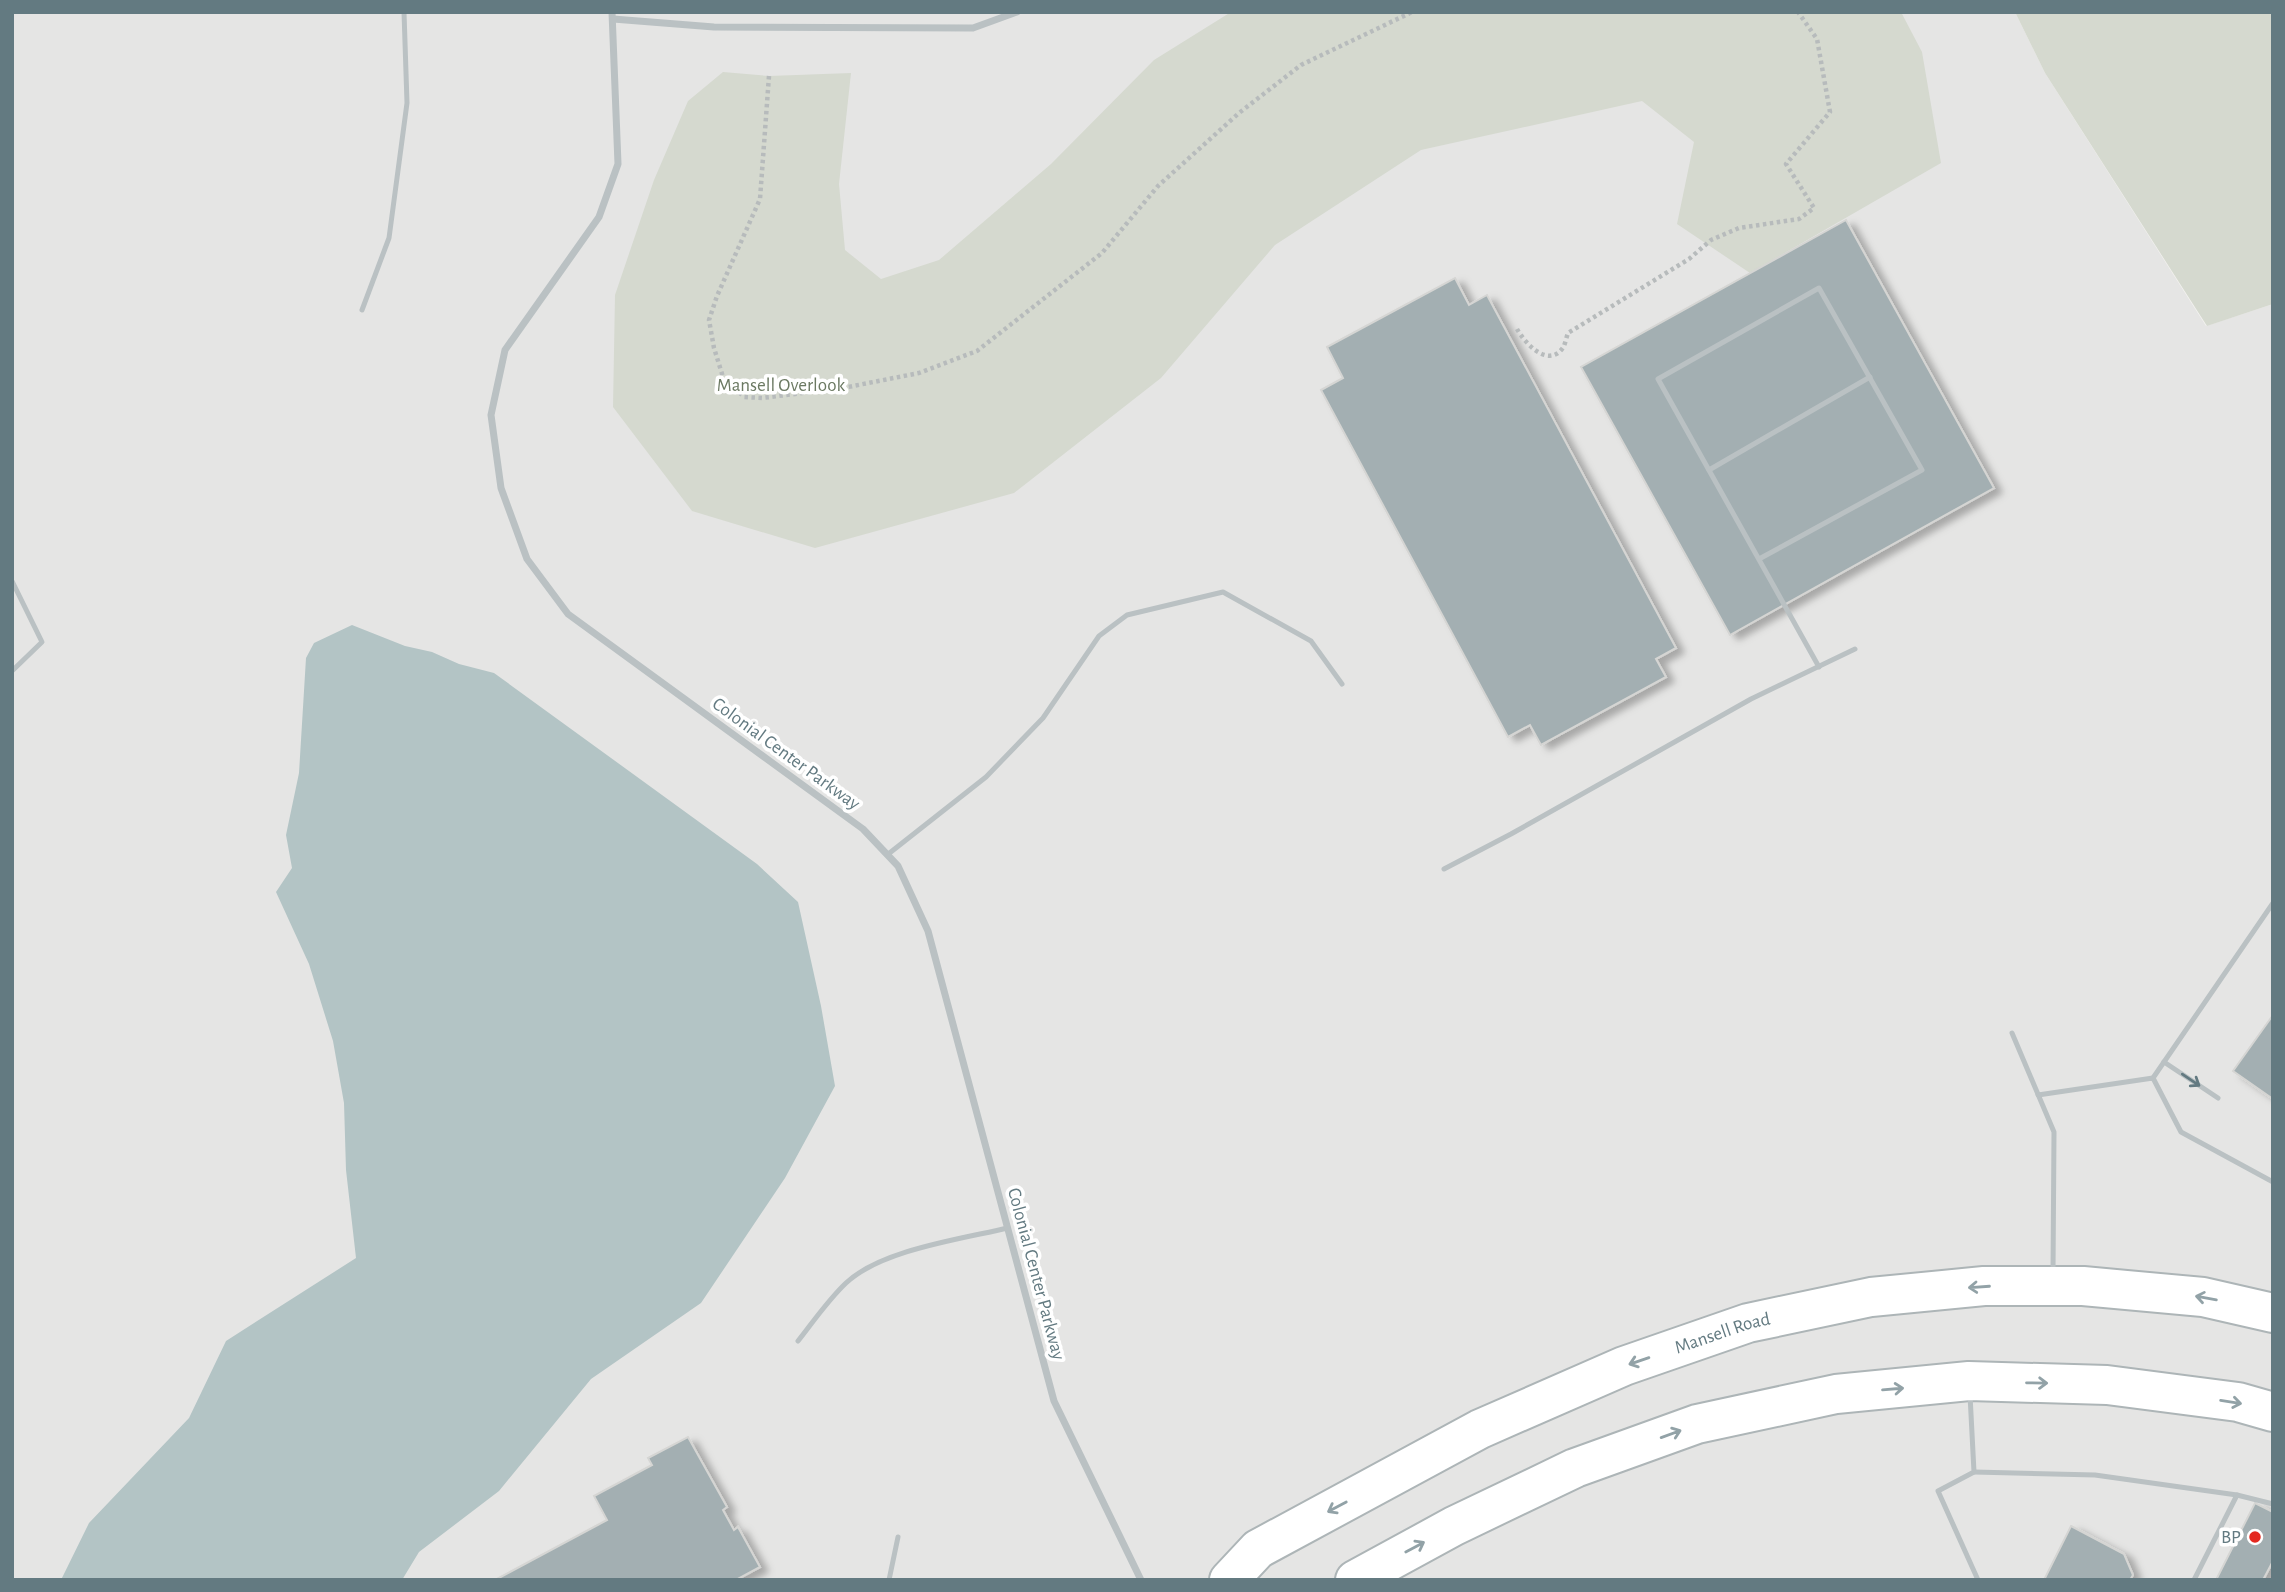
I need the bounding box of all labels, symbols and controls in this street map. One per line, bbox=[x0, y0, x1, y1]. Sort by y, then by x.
park label: Mansell Overlook bbox=[717, 376, 845, 395]
street label: Colonial Center Parkway bbox=[709, 694, 863, 814]
one-way arrow bbox=[2181, 1073, 2200, 1087]
street label: Colonial Center Parkway bbox=[1004, 1186, 1068, 1362]
one-way arrow bbox=[1968, 1280, 1991, 1293]
one-way arrow bbox=[2195, 1291, 2218, 1304]
street label: Mansell Road bbox=[1672, 1309, 1772, 1357]
one-way arrow bbox=[1628, 1356, 1650, 1368]
one-way arrow bbox=[2026, 1376, 2049, 1390]
one-way arrow bbox=[1881, 1382, 1904, 1395]
one-way arrow bbox=[2219, 1396, 2242, 1409]
one-way arrow bbox=[1659, 1426, 1681, 1439]
one-way arrow bbox=[1327, 1500, 1347, 1514]
place label: BP bbox=[2221, 1528, 2241, 1547]
marker: BP bbox=[2247, 1529, 2263, 1545]
one-way arrow bbox=[1404, 1540, 1424, 1554]

